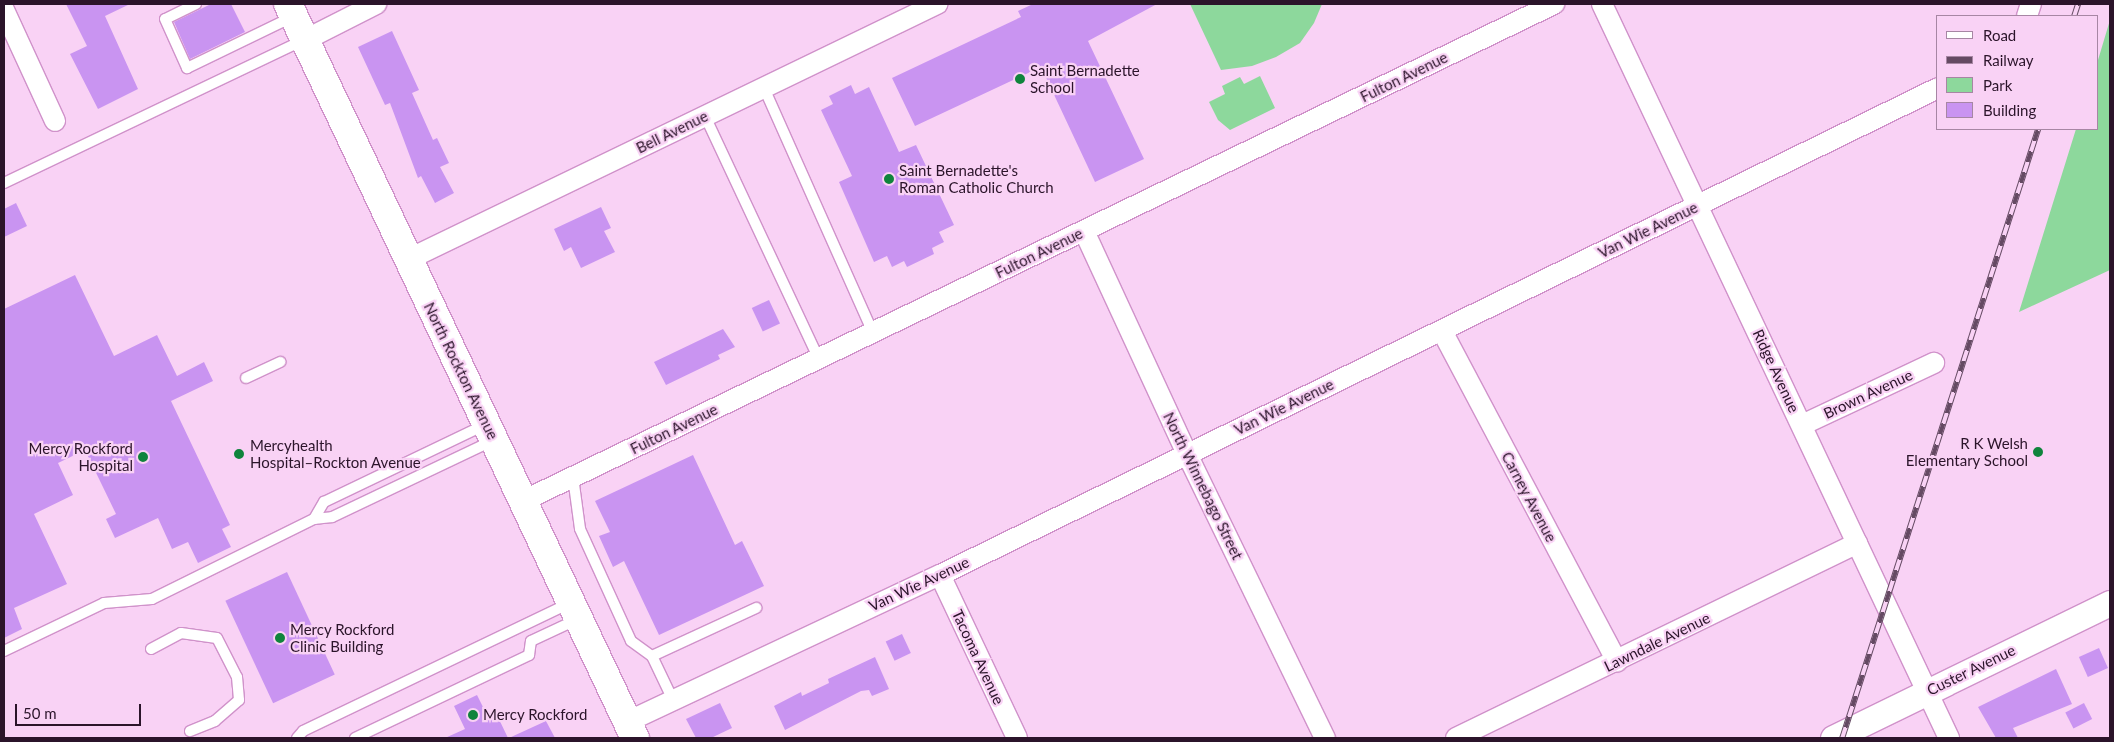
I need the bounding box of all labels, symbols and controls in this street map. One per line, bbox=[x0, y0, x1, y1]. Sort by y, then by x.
legend bbox=[1936, 15, 2099, 130]
text: Road bbox=[1983, 26, 2016, 44]
street label: Fulton Avenue bbox=[1357, 48, 1451, 106]
text: Railway bbox=[1983, 51, 2034, 69]
place label: Saint Bernadette School bbox=[1030, 61, 1140, 96]
marker: Saint Bernadette School bbox=[1014, 73, 1026, 85]
text: Park bbox=[1983, 76, 2012, 94]
text: Building bbox=[1983, 101, 2036, 119]
street label: Bell Avenue bbox=[633, 107, 711, 157]
place label: Saint Bernadette's Roman Catholic Church bbox=[899, 161, 1054, 196]
marker: Saint Bernadette's Roman Catholic Church bbox=[883, 173, 895, 185]
street label: Van Wie Avenue bbox=[1595, 198, 1701, 262]
street label: Fulton Avenue bbox=[992, 224, 1086, 282]
street label: North Rockton Avenue bbox=[420, 299, 502, 443]
street label: Ridge Avenue bbox=[1749, 326, 1803, 416]
street label: Brown Avenue bbox=[1820, 365, 1916, 423]
street label: Van Wie Avenue bbox=[1231, 375, 1337, 439]
street label: Fulton Avenue bbox=[627, 400, 721, 458]
street label: North Winnebago Street bbox=[1159, 409, 1247, 563]
place label: R K Welsh Elementary School bbox=[1905, 434, 2028, 469]
place label: Mercyhealth Hospital–Rockton Avenue bbox=[250, 436, 421, 471]
place label: Mercy Rockford Hospital bbox=[28, 439, 133, 474]
marker: R K Welsh Elementary School bbox=[2032, 446, 2044, 458]
marker: Mercyhealth Hospital–Rockton Avenue bbox=[232, 447, 246, 461]
street label: Carney Avenue bbox=[1498, 449, 1560, 545]
marker: Mercy Rockford Hospital bbox=[137, 451, 149, 463]
street label: Van Wie Avenue bbox=[866, 553, 972, 615]
street label: Tacoma Avenue bbox=[948, 606, 1008, 708]
street label: Lawndale Avenue bbox=[1601, 608, 1713, 676]
place label: Mercy Rockford Clinic Building bbox=[290, 620, 395, 655]
marker: Mercy Rockford Clinic Building bbox=[274, 632, 286, 644]
street label: Custer Avenue bbox=[1923, 641, 2019, 699]
scale bar bbox=[18, 694, 144, 726]
text: 50 m bbox=[23, 704, 57, 722]
place label: Mercy Rockford bbox=[483, 706, 588, 724]
marker: Mercy Rockford bbox=[467, 709, 479, 721]

